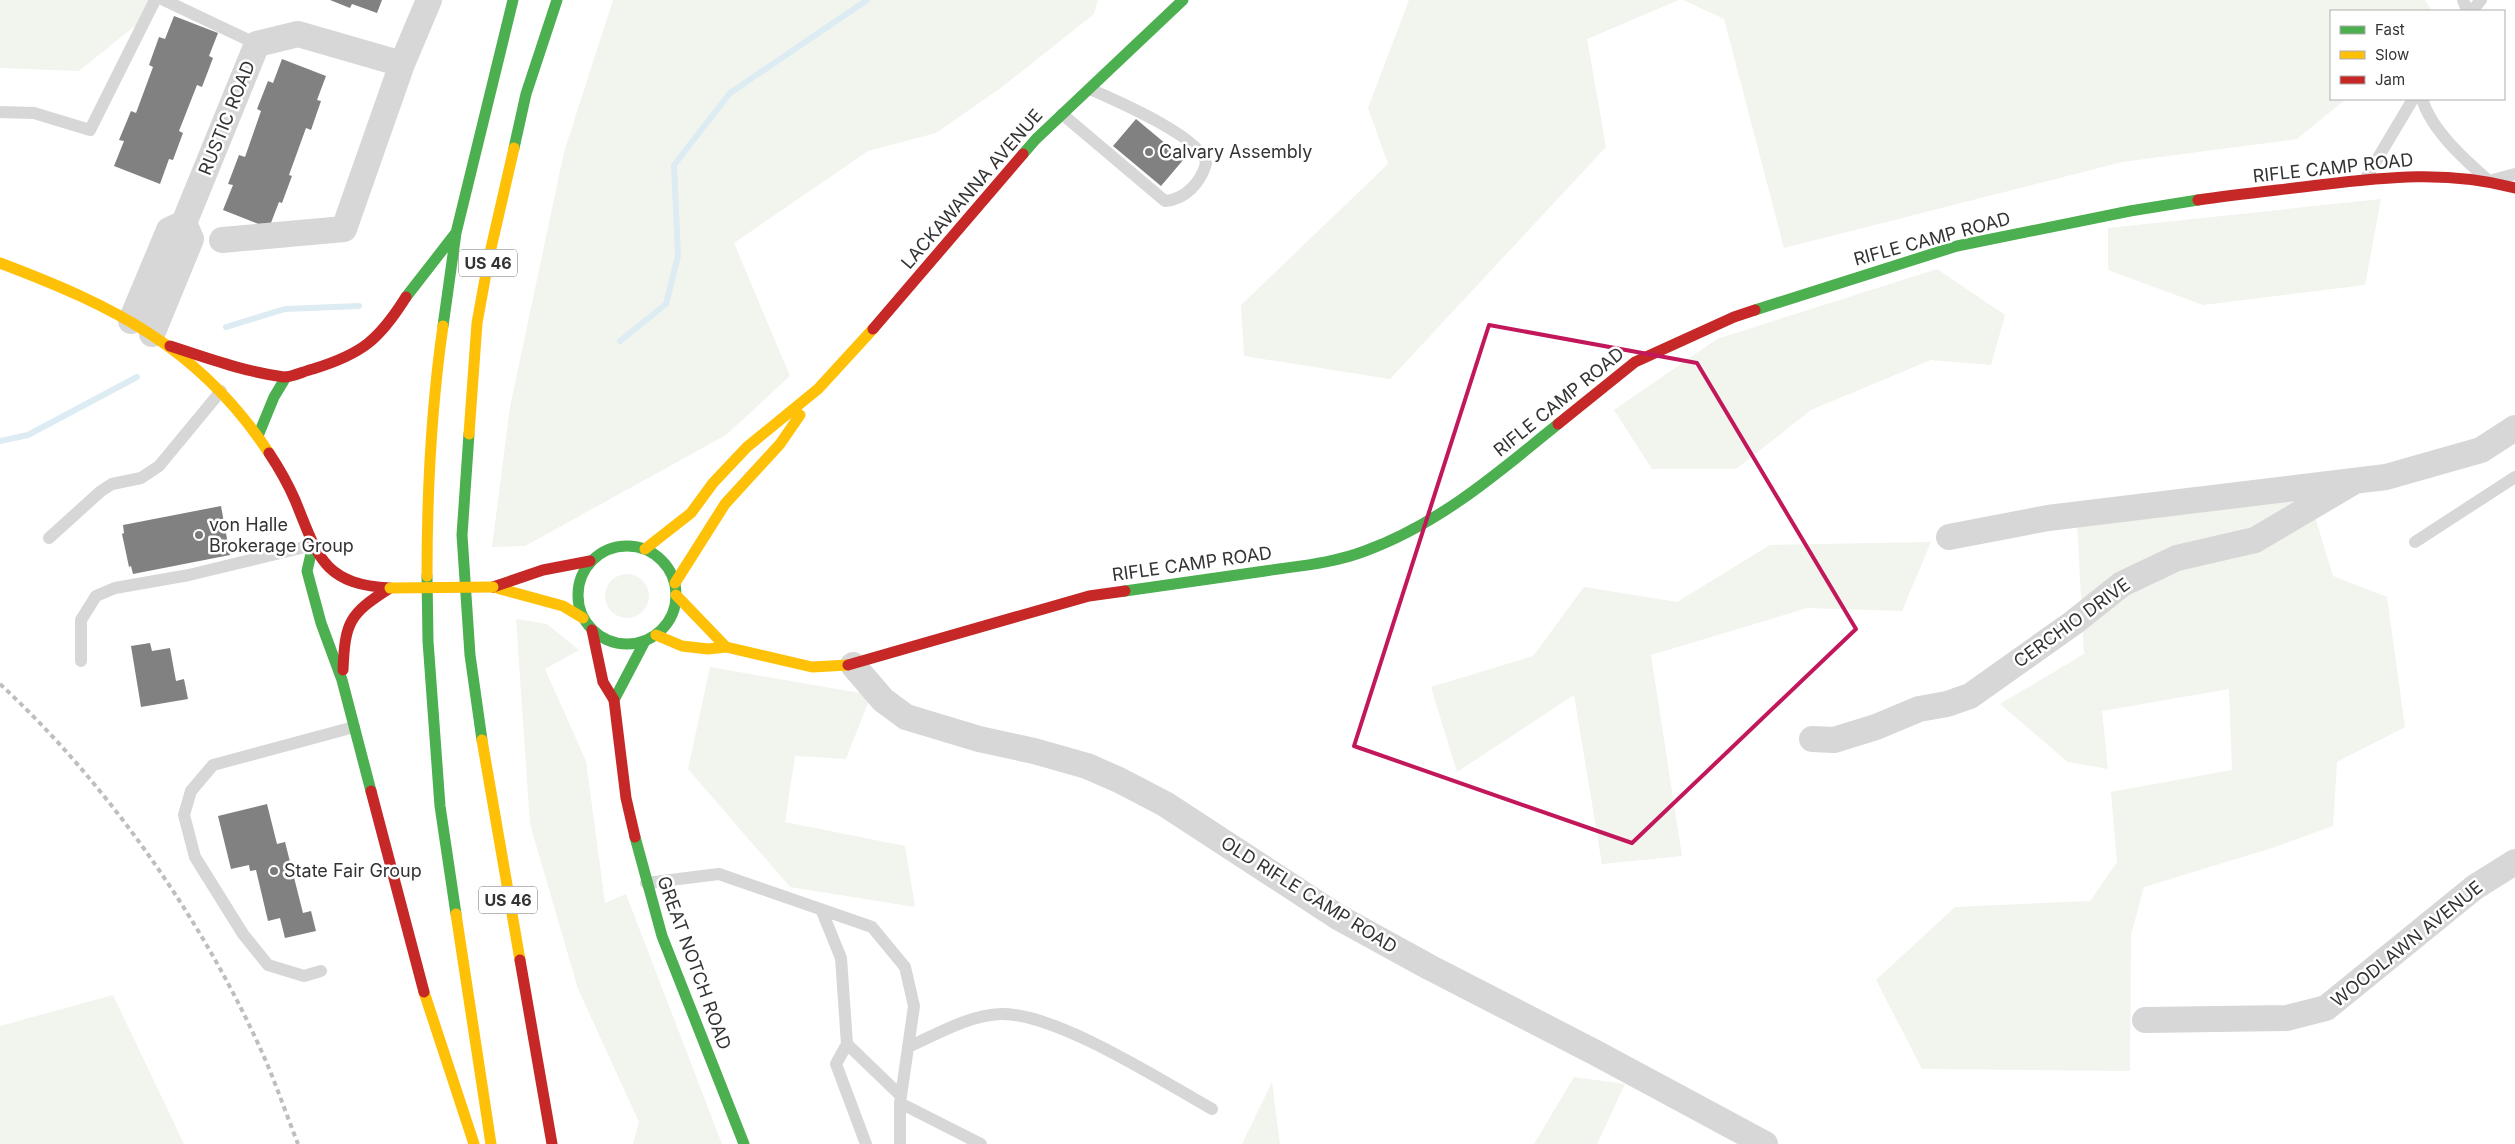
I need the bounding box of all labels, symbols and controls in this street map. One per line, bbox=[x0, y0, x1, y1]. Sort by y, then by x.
legend bbox=[2330, 10, 2505, 100]
text: Fast bbox=[2375, 20, 2405, 39]
text: Slow bbox=[2375, 45, 2409, 64]
street label: RUSTIC ROAD bbox=[194, 58, 259, 178]
text: Jam bbox=[2375, 70, 2405, 89]
street label: LACKAWANNA AVENUE bbox=[897, 105, 1047, 273]
place label: Calvary Assembly bbox=[1159, 141, 1312, 162]
marker: Calvary Assembly bbox=[1143, 146, 1155, 158]
street label: RIFLE CAMP ROAD bbox=[2252, 149, 2414, 186]
street label: RIFLE CAMP ROAD bbox=[1851, 208, 2012, 270]
road number: US 46 bbox=[459, 250, 517, 276]
street label: RIFLE CAMP ROAD bbox=[1489, 343, 1628, 461]
place label: von Halle Brokerage Group bbox=[209, 514, 354, 556]
marker: von Halle Brokerage Group bbox=[193, 529, 205, 541]
street label: RIFLE CAMP ROAD bbox=[1111, 542, 1273, 585]
street label: CERCHIO DRIVE bbox=[2010, 573, 2134, 672]
street label: OLD RIFLE CAMP ROAD bbox=[1218, 832, 1401, 957]
place label: State Fair Group bbox=[284, 860, 422, 881]
marker: State Fair Group bbox=[268, 865, 280, 877]
street label: GREAT NOTCH ROAD bbox=[653, 873, 736, 1052]
street label: WOODLAWN AVENUE bbox=[2327, 876, 2487, 1011]
road number: US 46 bbox=[479, 886, 537, 914]

